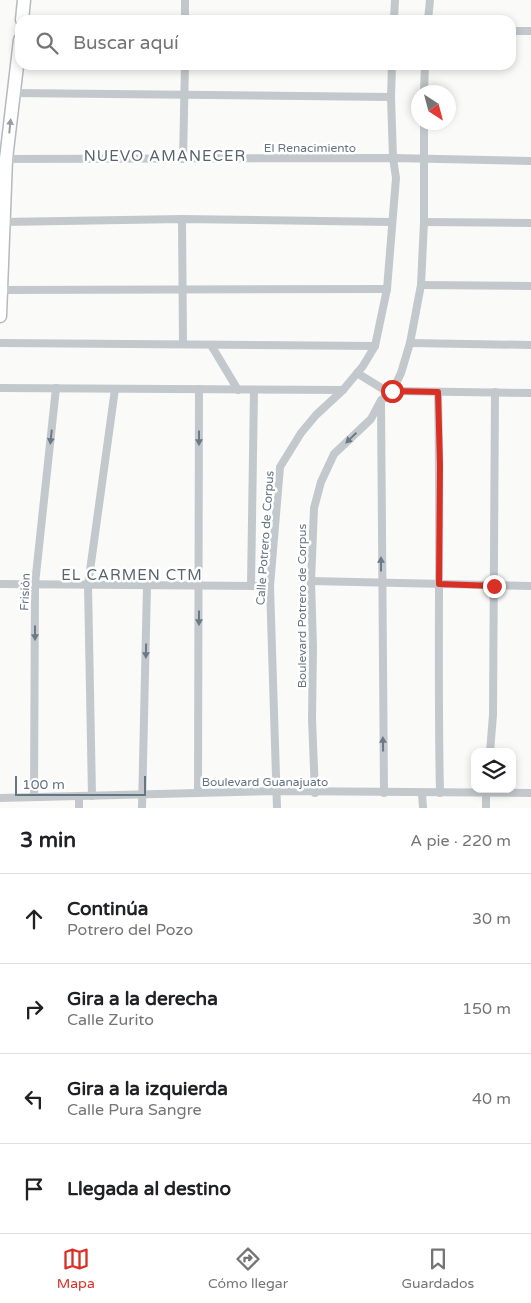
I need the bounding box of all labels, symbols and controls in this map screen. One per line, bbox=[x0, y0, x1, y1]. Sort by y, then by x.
search box bbox=[15, 15, 516, 70]
icon: search bbox=[33, 29, 61, 57]
text: Buscar aquí bbox=[73, 32, 179, 54]
north arrow bbox=[411, 85, 456, 130]
one-way arrow bbox=[6, 118, 14, 134]
street label: El Renacimiento bbox=[264, 141, 356, 155]
district label: NUEVO AMANECER bbox=[84, 147, 246, 165]
route start bbox=[381, 380, 404, 403]
one-way arrow bbox=[47, 429, 55, 445]
one-way arrow bbox=[195, 430, 203, 446]
one-way arrow bbox=[345, 432, 357, 444]
street label: Calle Potrero de Corpus bbox=[253, 470, 277, 606]
street label: Boulevard Potrero de Corpus bbox=[295, 523, 309, 688]
one-way arrow bbox=[377, 556, 385, 572]
district label: EL CARMEN CTM bbox=[61, 566, 203, 584]
street label: Frisión bbox=[17, 573, 33, 611]
route end bbox=[483, 575, 506, 598]
one-way arrow bbox=[195, 610, 203, 626]
one-way arrow bbox=[31, 626, 39, 642]
one-way arrow bbox=[142, 644, 150, 660]
one-way arrow bbox=[379, 736, 387, 752]
map controls bbox=[471, 748, 516, 793]
button: layers bbox=[471, 748, 516, 793]
scale bar bbox=[15, 773, 146, 796]
street label: Boulevard Guanajuato bbox=[202, 775, 328, 789]
text: 100 m bbox=[22, 776, 65, 793]
text: 3 min bbox=[20, 828, 76, 853]
text: A pie · 220 m bbox=[410, 831, 511, 851]
text: Continúa bbox=[67, 898, 149, 920]
icon: ahead bbox=[20, 905, 48, 933]
text: 30 m bbox=[472, 909, 511, 929]
text: Potrero del Pozo bbox=[67, 920, 193, 940]
text: Gira a la derecha bbox=[67, 988, 218, 1010]
icon: right bbox=[20, 995, 48, 1023]
text: 150 m bbox=[462, 999, 511, 1019]
text: Calle Zurito bbox=[67, 1010, 154, 1030]
text: Gira a la izquierda bbox=[67, 1078, 228, 1100]
icon: left bbox=[20, 1085, 48, 1113]
text: 40 m bbox=[472, 1089, 511, 1109]
text: Calle Pura Sangre bbox=[67, 1100, 202, 1120]
icon: arrive bbox=[20, 1175, 48, 1203]
text: Llegada al destino bbox=[67, 1178, 231, 1200]
tab: Mapa bbox=[57, 1245, 95, 1292]
tab: Cómo llegar bbox=[208, 1245, 288, 1292]
tab: Guardados bbox=[401, 1245, 474, 1292]

